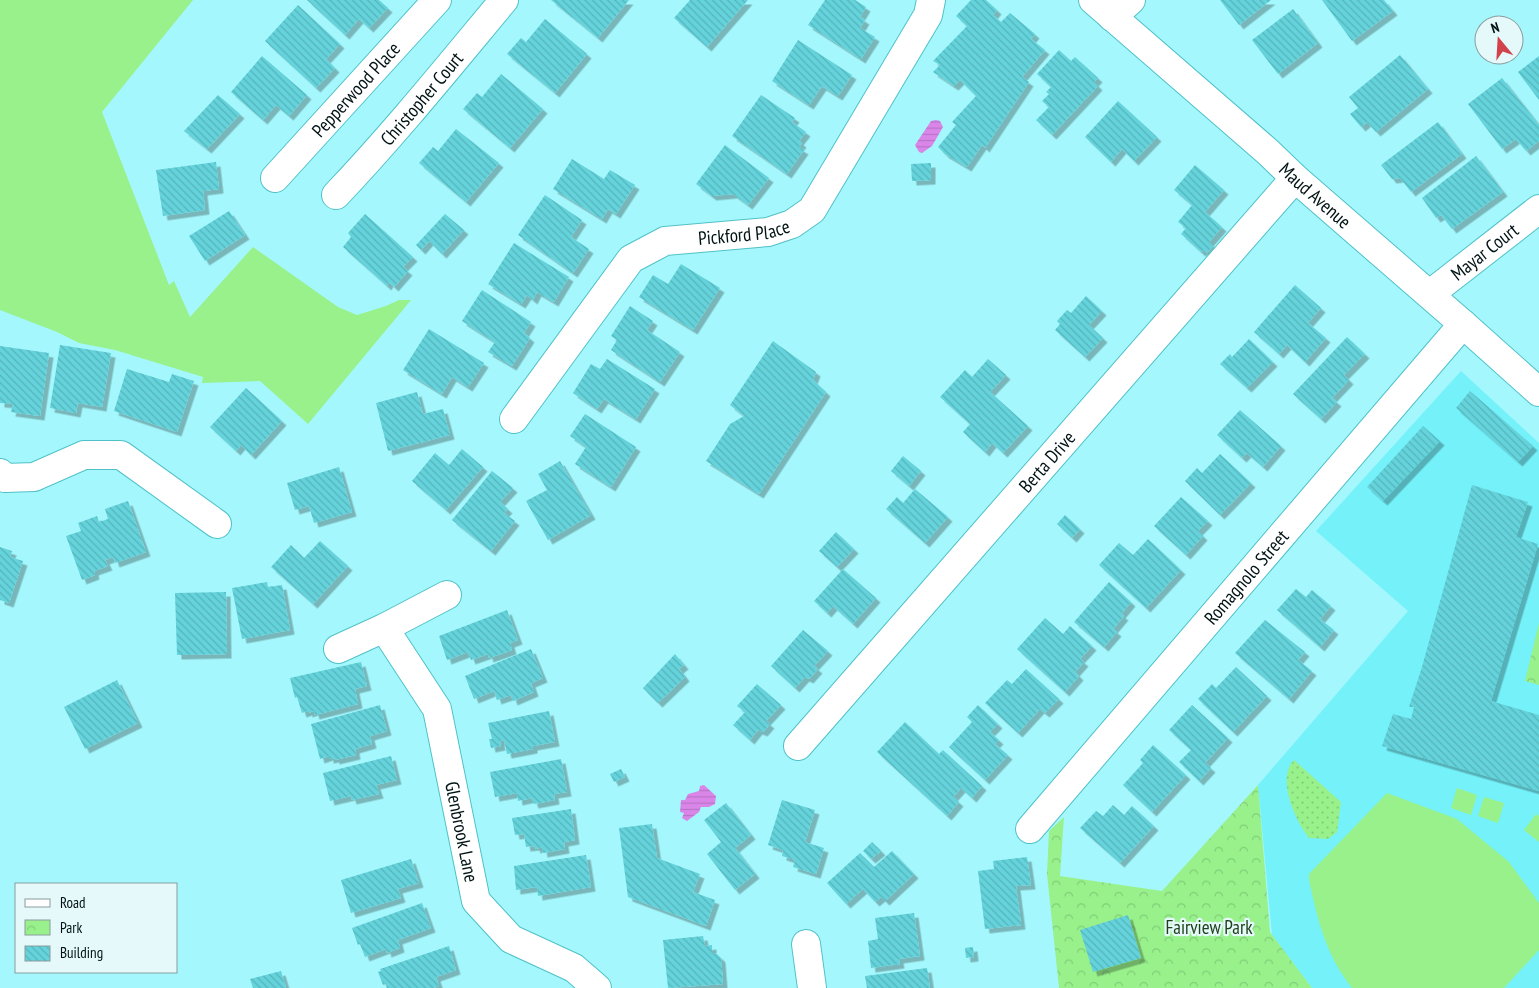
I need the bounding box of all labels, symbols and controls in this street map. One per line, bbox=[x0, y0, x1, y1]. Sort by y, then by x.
north arrow bbox=[1474, 15, 1524, 65]
text: N bbox=[1489, 18, 1501, 37]
street label: Pepperwood Place bbox=[306, 37, 405, 142]
street label: Christopher Court bbox=[375, 46, 469, 150]
street label: Maud Avenue bbox=[1274, 157, 1356, 233]
street label: Pickford Place bbox=[697, 214, 793, 250]
street label: Mayar Court bbox=[1446, 217, 1524, 285]
street label: Berta Drive bbox=[1014, 426, 1080, 497]
street label: Romagnolo Street bbox=[1199, 524, 1294, 629]
street label: Glenbrook Lane bbox=[440, 779, 484, 884]
legend bbox=[15, 883, 178, 973]
text: Road bbox=[60, 893, 86, 912]
park label: Fairview Park bbox=[1165, 915, 1253, 939]
text: Park bbox=[60, 918, 82, 937]
text: Building bbox=[60, 943, 103, 962]

